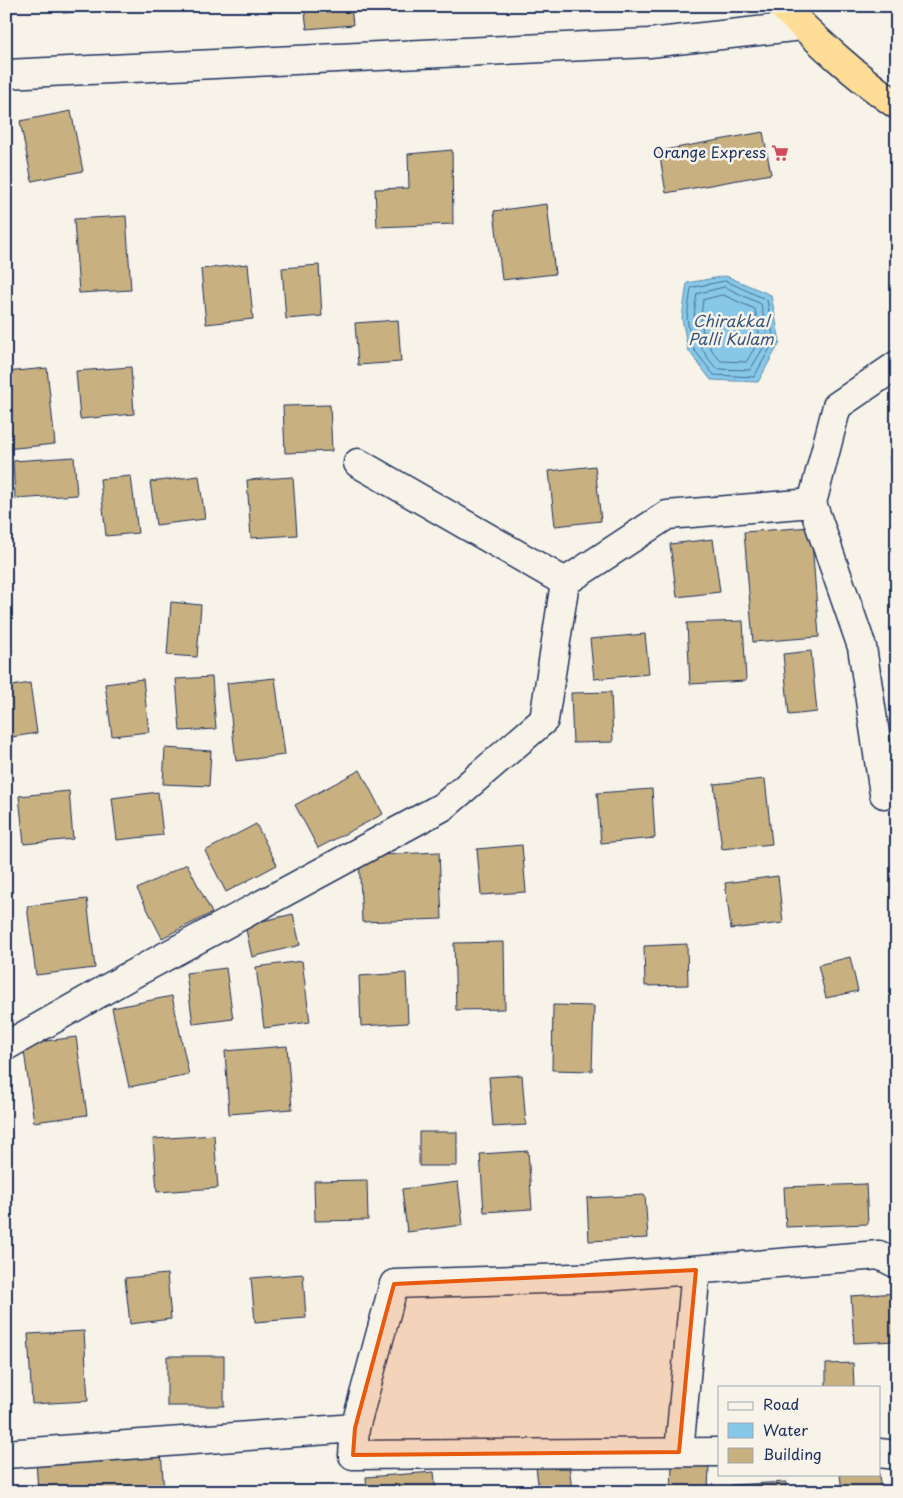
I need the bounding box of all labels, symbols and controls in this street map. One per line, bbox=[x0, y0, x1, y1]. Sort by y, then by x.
place label: Orange Express bbox=[653, 140, 766, 163]
supermarket icon: Orange Express bbox=[770, 143, 790, 163]
water label: Chirakkal Palli Kulam bbox=[688, 308, 774, 350]
legend bbox=[718, 1386, 880, 1476]
text: Road bbox=[763, 1392, 799, 1415]
text: Water bbox=[763, 1418, 808, 1441]
text: Building bbox=[763, 1442, 822, 1465]

